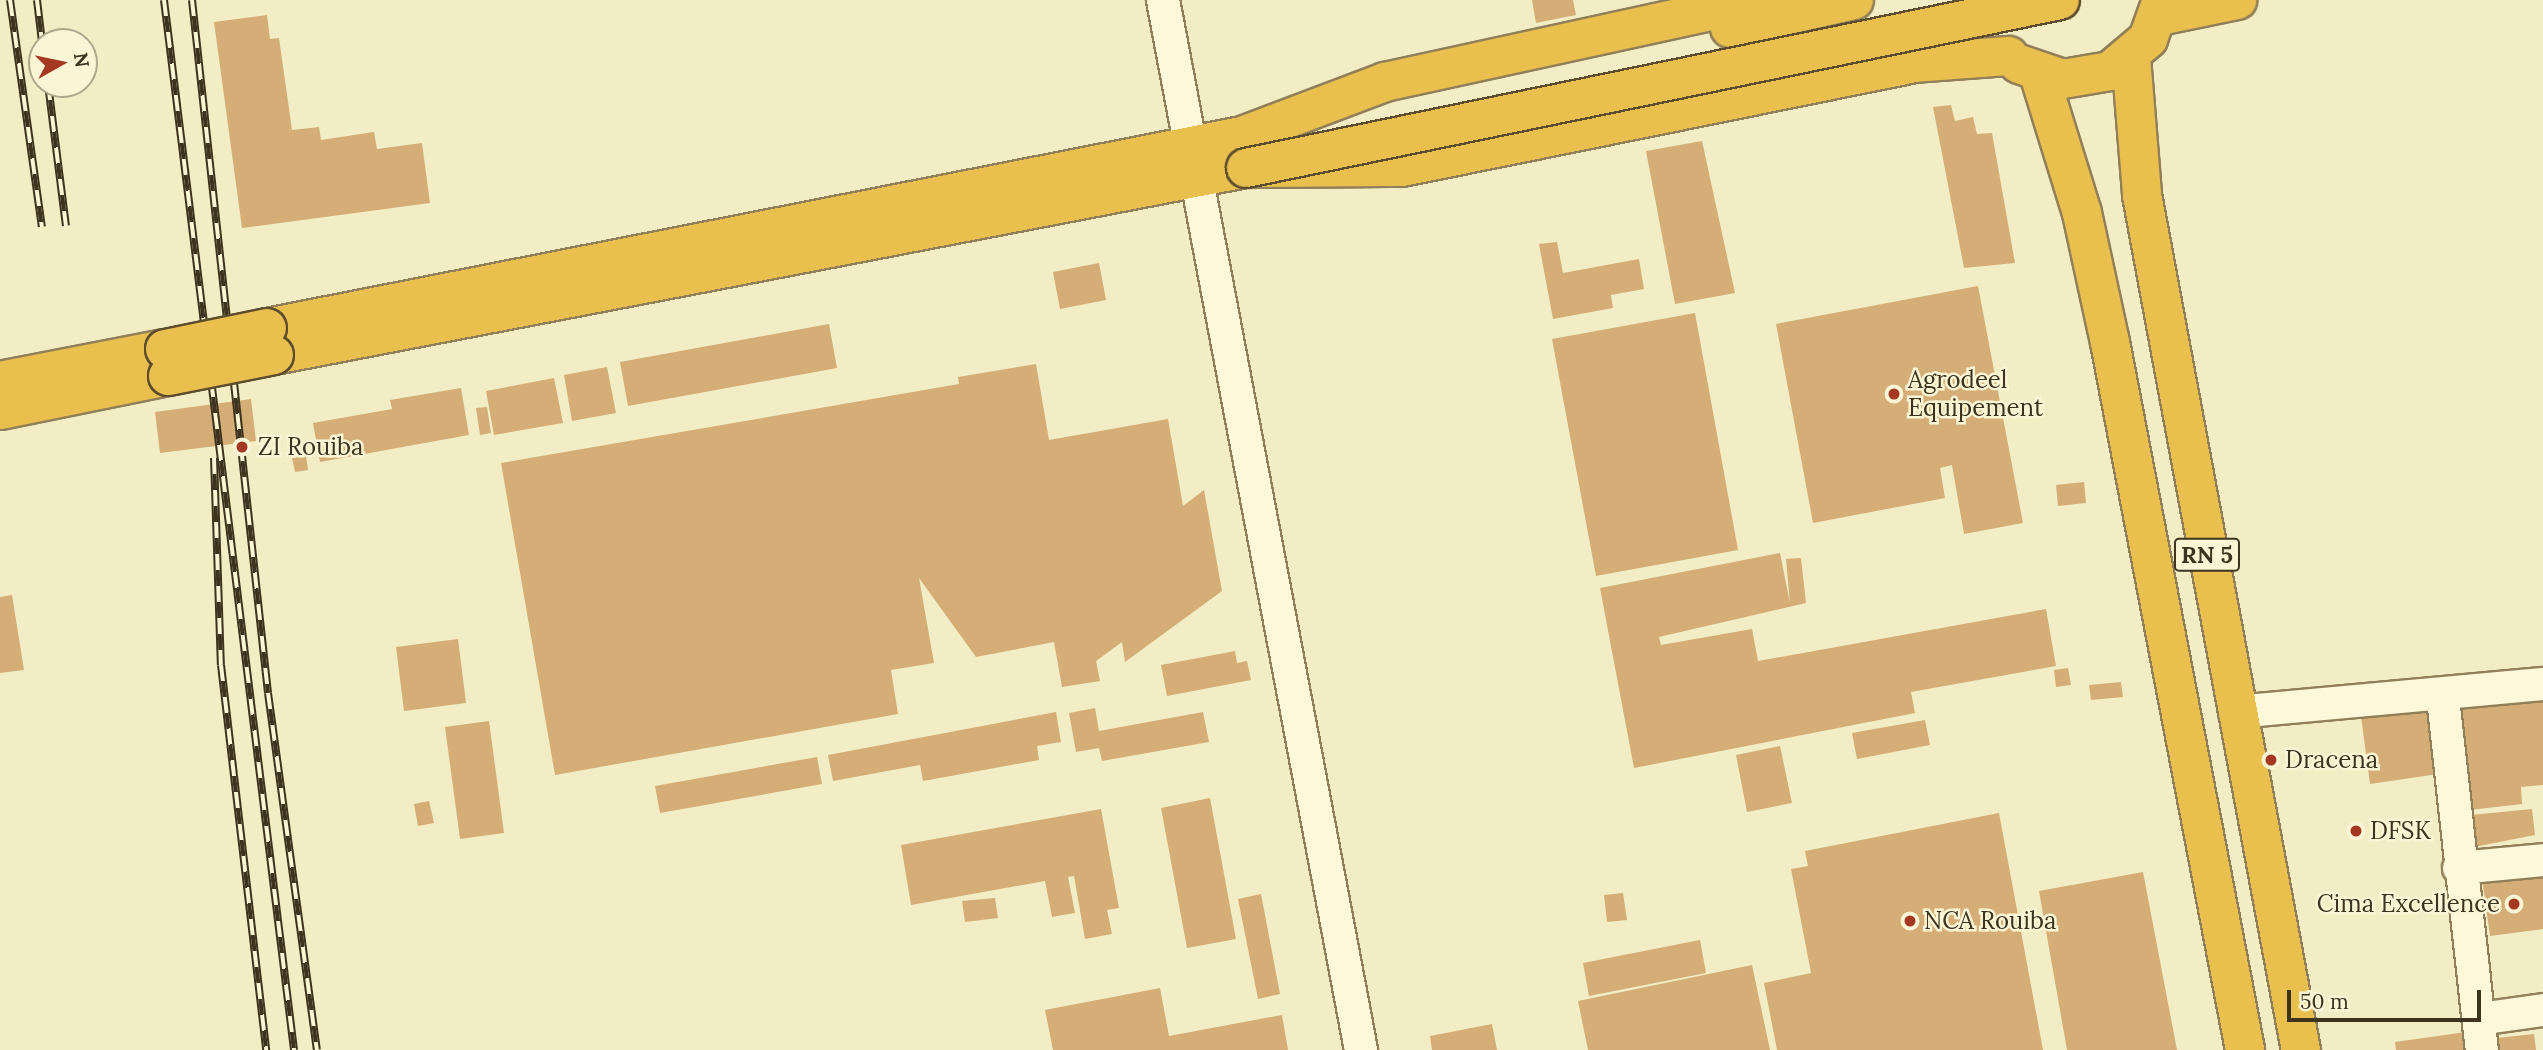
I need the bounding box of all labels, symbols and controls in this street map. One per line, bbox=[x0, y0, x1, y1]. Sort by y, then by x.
north arrow bbox=[28, 28, 98, 98]
text: N bbox=[69, 51, 95, 69]
place label: Agrodeel Equipement bbox=[1908, 366, 2043, 422]
marker: Agrodeel Equipement bbox=[1886, 386, 1902, 402]
place label: ZI Rouiba bbox=[258, 433, 363, 461]
marker: ZI Rouiba bbox=[232, 437, 252, 457]
road number: RN 5 bbox=[2174, 536, 2240, 575]
place label: Dracena bbox=[2285, 746, 2378, 774]
marker: Dracena bbox=[2263, 752, 2279, 768]
place label: DFSK bbox=[2370, 817, 2431, 845]
marker: DFSK bbox=[2348, 823, 2364, 839]
place label: Cima Excellence bbox=[2317, 890, 2500, 918]
marker: Cima Excellence bbox=[2506, 896, 2522, 912]
place label: NCA Rouiba bbox=[1924, 907, 2056, 935]
marker: NCA Rouiba bbox=[1902, 913, 1918, 929]
scale bar bbox=[2291, 976, 2485, 1020]
text: 50 m bbox=[2300, 988, 2349, 1015]

